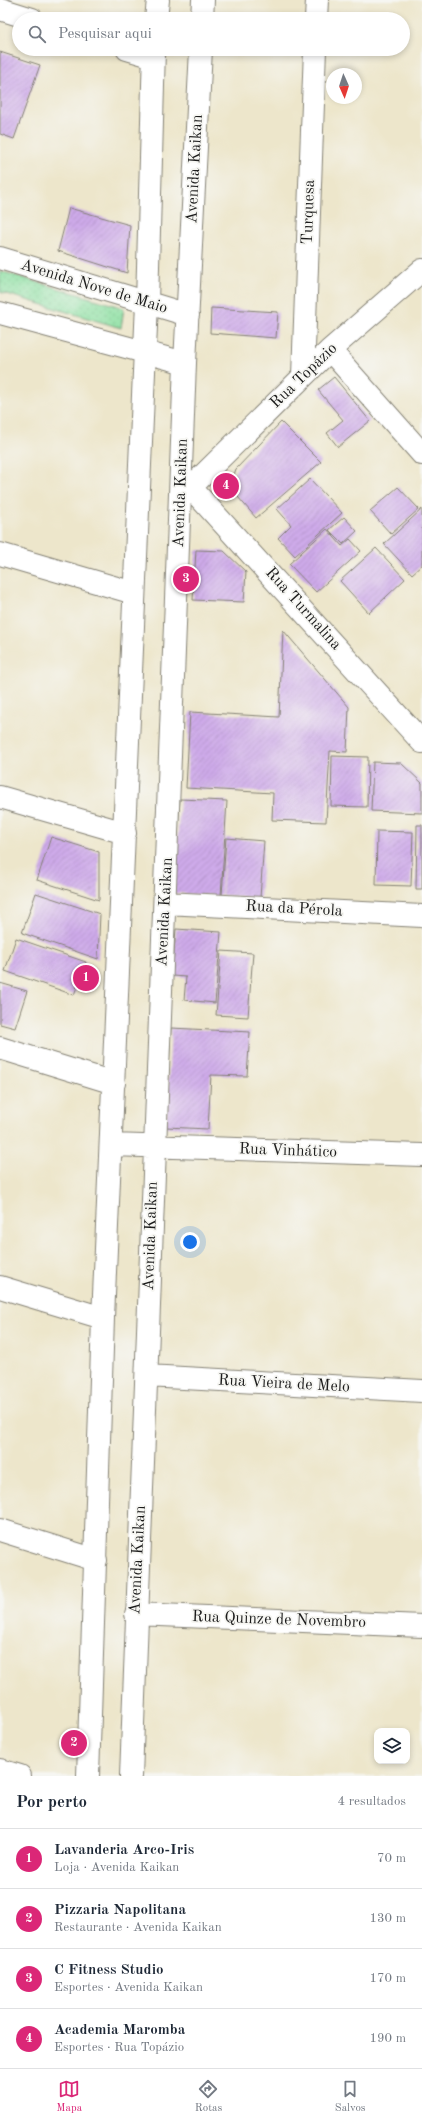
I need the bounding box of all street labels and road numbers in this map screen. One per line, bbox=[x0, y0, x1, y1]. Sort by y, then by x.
street label: Avenida Kaikan bbox=[184, 114, 206, 224]
street label: Turquesa bbox=[300, 179, 318, 245]
street label: Avenida Nove de Maio bbox=[19, 257, 169, 317]
street label: Rua Topázio bbox=[267, 340, 341, 412]
street label: Avenida Kaikan bbox=[171, 438, 191, 548]
street label: Rua Turmalina bbox=[262, 565, 344, 653]
street label: Avenida Kaikan bbox=[154, 857, 176, 967]
street label: Rua da Pérola bbox=[245, 898, 343, 920]
street label: Rua Vinhático bbox=[239, 1141, 338, 1161]
street label: Avenida Kaikan bbox=[141, 1181, 161, 1291]
street label: Rua Vieira de Melo bbox=[218, 1373, 350, 1395]
street label: Avenida Kaikan bbox=[127, 1505, 149, 1615]
street label: Rua Quinze de Novembro bbox=[192, 1609, 366, 1631]

